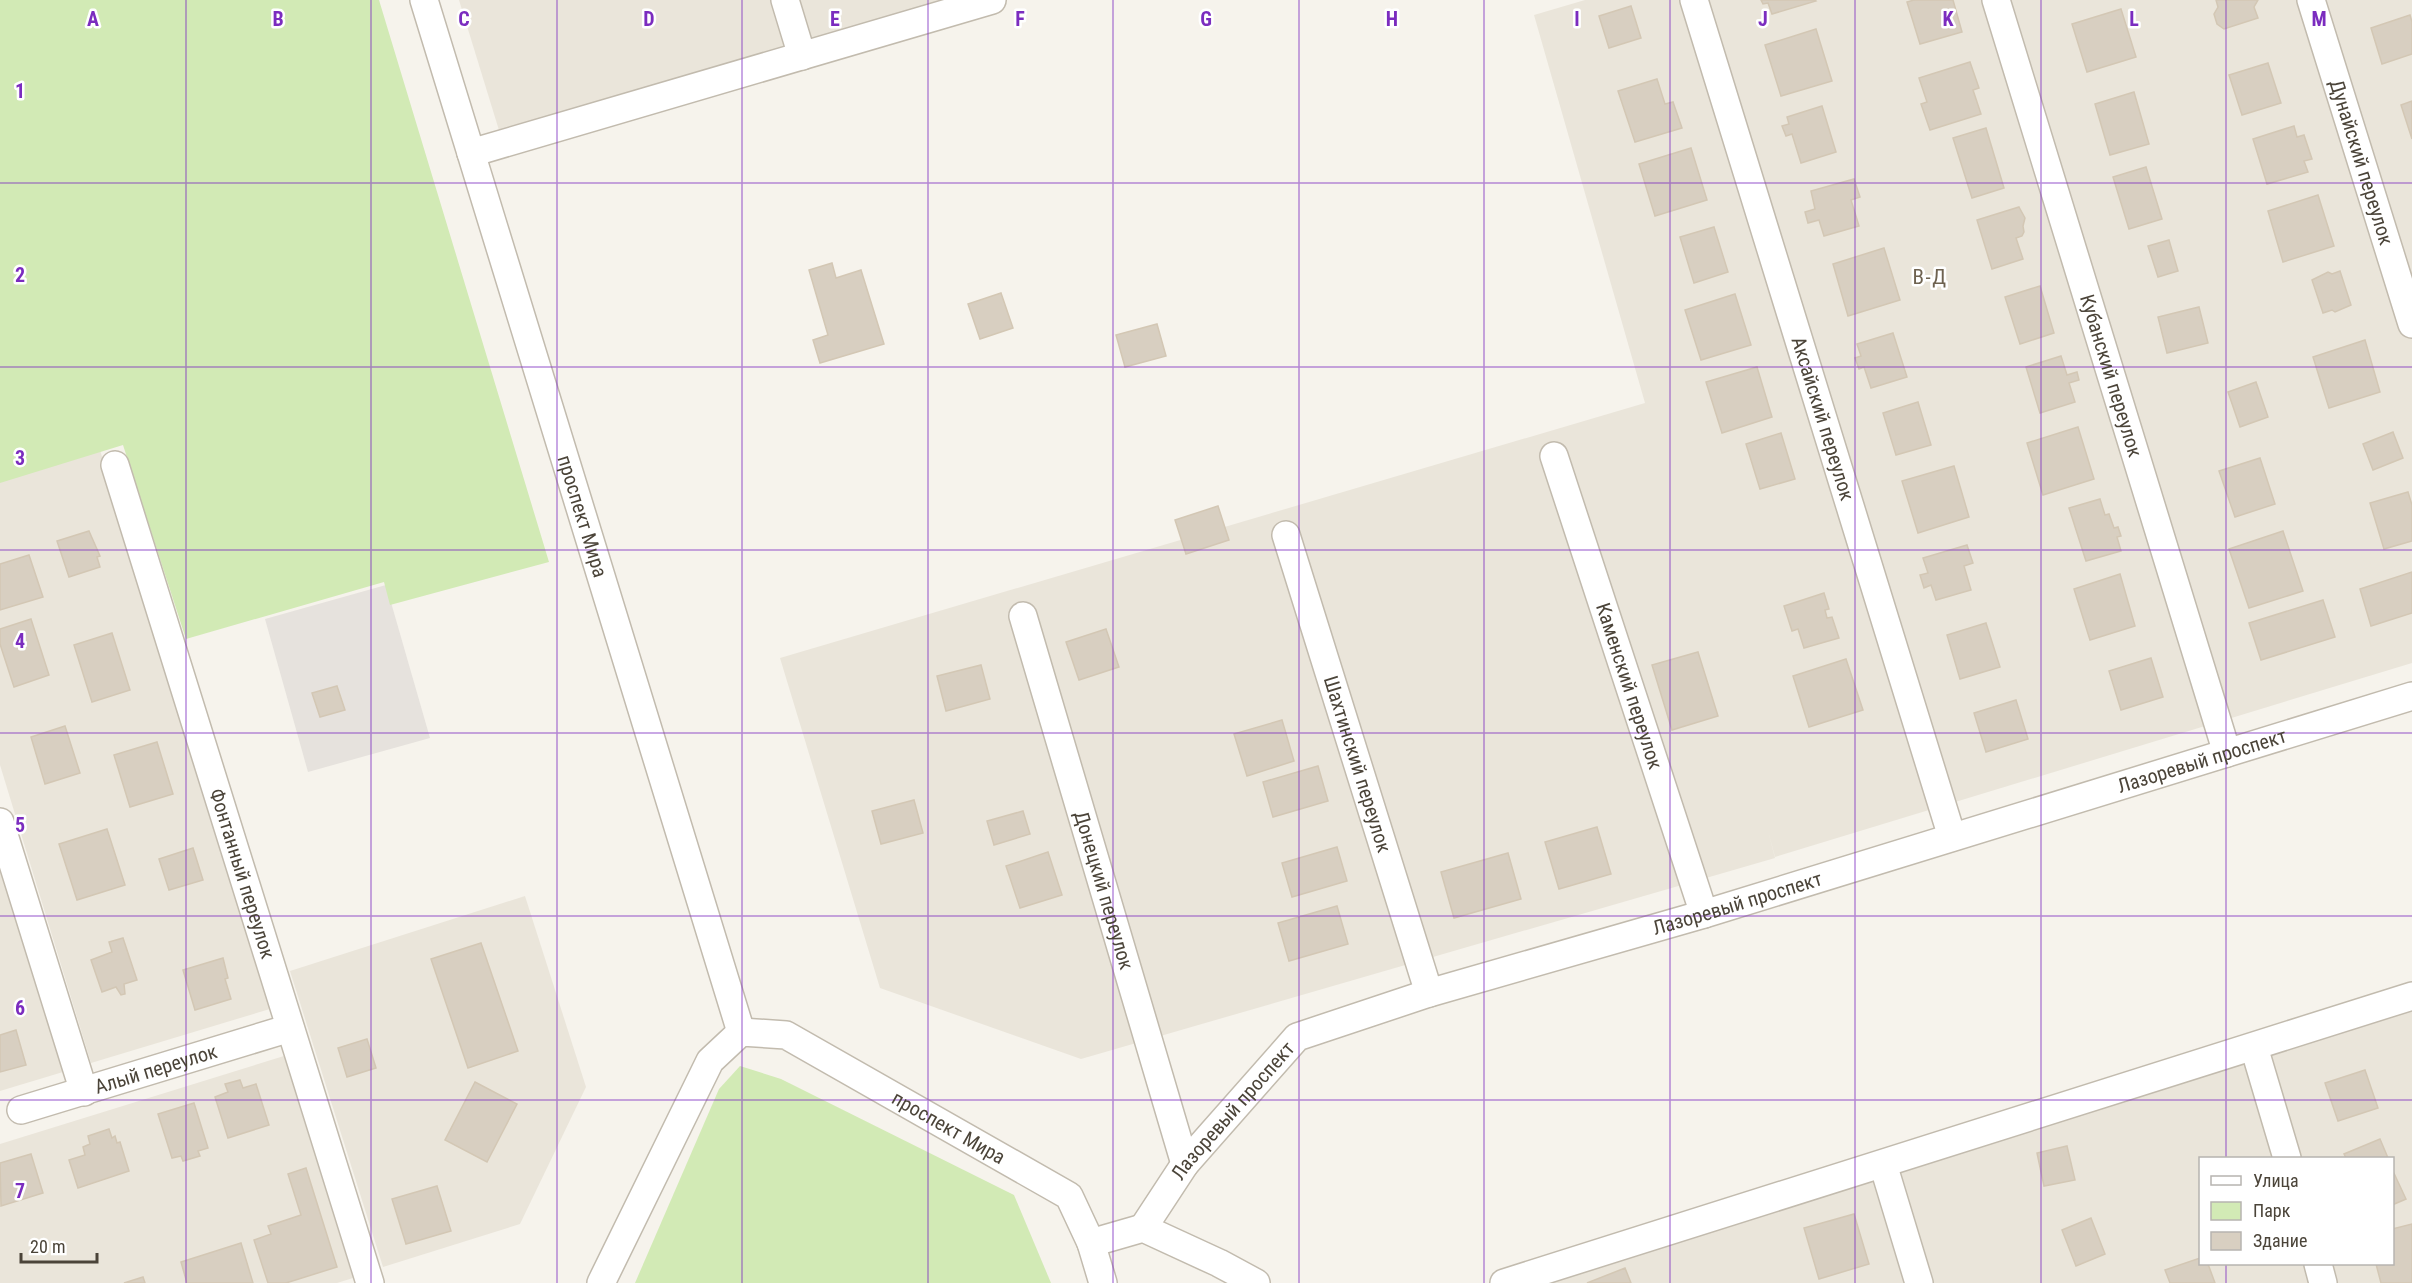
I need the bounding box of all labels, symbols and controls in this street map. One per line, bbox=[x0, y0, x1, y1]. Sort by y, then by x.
text: A bbox=[87, 7, 99, 31]
text: B bbox=[272, 7, 284, 31]
text: C bbox=[458, 7, 470, 31]
text: D bbox=[643, 7, 655, 31]
text: E bbox=[830, 7, 840, 31]
text: F bbox=[1015, 7, 1025, 31]
text: G bbox=[1200, 7, 1212, 31]
text: H bbox=[1386, 7, 1398, 31]
text: I bbox=[1574, 7, 1580, 31]
text: J bbox=[1758, 7, 1768, 31]
text: K bbox=[1942, 7, 1954, 31]
text: L bbox=[2129, 7, 2139, 31]
text: M bbox=[2311, 7, 2327, 31]
street label: Дунайский переулок bbox=[2325, 77, 2399, 248]
text: 1 bbox=[15, 79, 25, 103]
text: 2 bbox=[15, 263, 25, 287]
district label: В-Д bbox=[1912, 265, 1948, 289]
street label: Кубанский переулок bbox=[2075, 291, 2148, 460]
street label: Аксайский переулок bbox=[1786, 334, 1860, 504]
text: 3 bbox=[15, 446, 25, 470]
street label: проспект Мира bbox=[553, 452, 613, 580]
street label: Каменский переулок bbox=[1591, 600, 1668, 773]
text: 4 bbox=[15, 629, 25, 653]
street label: Шахтинский переулок bbox=[1319, 673, 1397, 856]
street label: Лазоревый проспект bbox=[2114, 723, 2289, 798]
street label: Фонтанный переулок bbox=[205, 786, 280, 962]
street label: Донецкий переулок bbox=[1069, 808, 1139, 973]
text: 5 bbox=[15, 813, 25, 837]
street label: Лазоревый проспект bbox=[1650, 866, 1825, 940]
text: 6 bbox=[15, 996, 25, 1020]
street label: Лазоревый проспект bbox=[1166, 1037, 1299, 1184]
street label: Алый переулок bbox=[92, 1039, 220, 1099]
street label: проспект Мира bbox=[888, 1086, 1010, 1169]
legend bbox=[2199, 1157, 2394, 1265]
text: Улица bbox=[2253, 1170, 2299, 1191]
text: 7 bbox=[15, 1179, 25, 1203]
text: Парк bbox=[2253, 1200, 2291, 1221]
scale bar bbox=[21, 1226, 98, 1264]
text: Здание bbox=[2253, 1230, 2307, 1251]
text: 20 m bbox=[30, 1236, 65, 1257]

